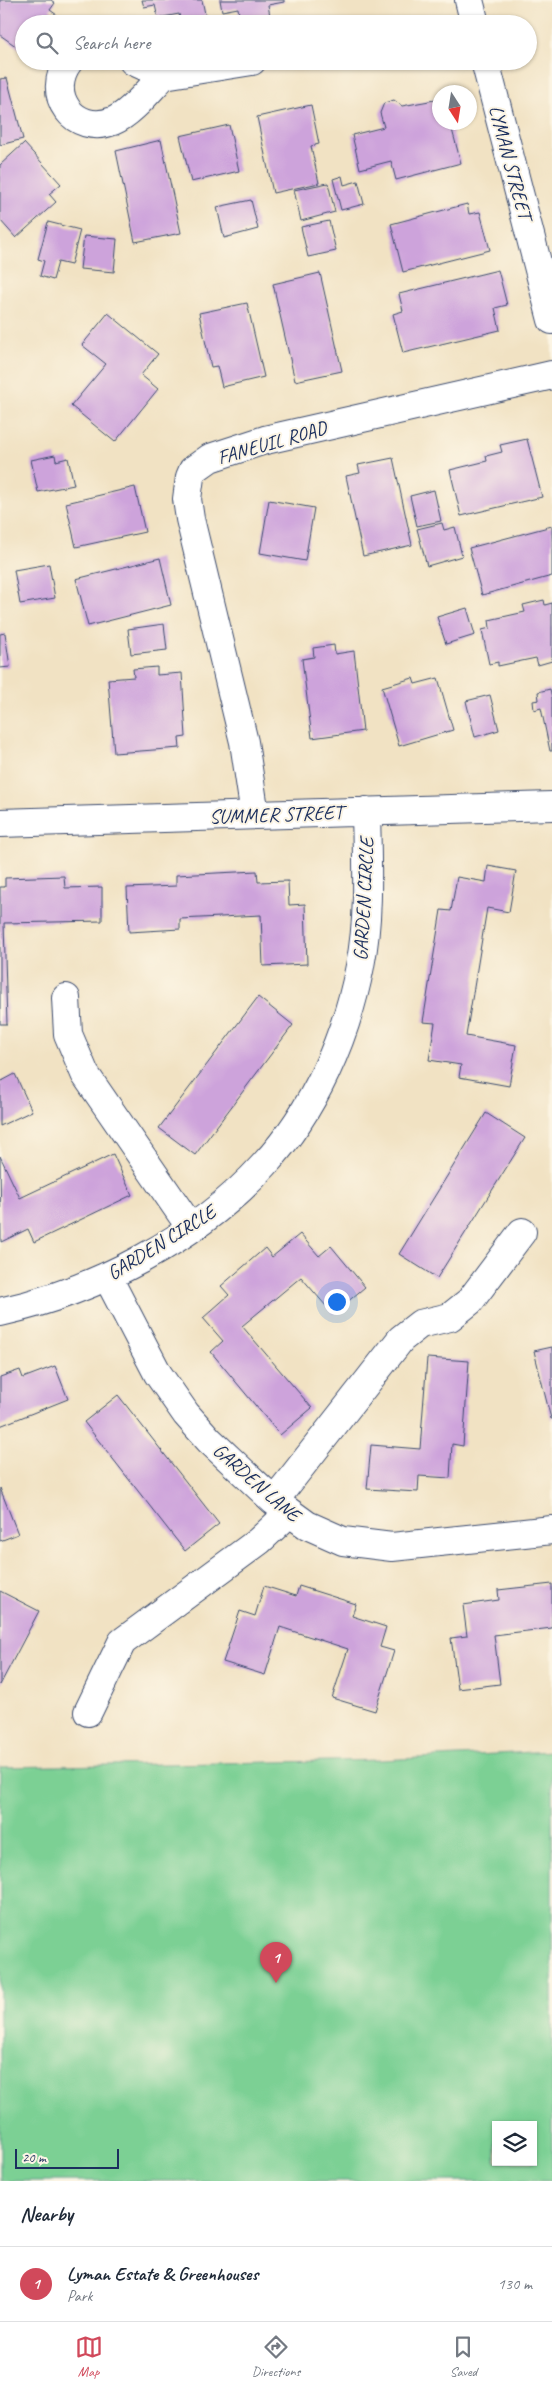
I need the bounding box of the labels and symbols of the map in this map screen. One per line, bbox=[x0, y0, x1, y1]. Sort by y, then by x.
north arrow bbox=[432, 85, 477, 130]
street label: LYMAN STREET bbox=[483, 103, 539, 226]
street label: FANEUIL ROAD bbox=[215, 415, 331, 470]
street label: SUMMER STREET bbox=[209, 800, 348, 829]
street label: GARDEN CIRCLE bbox=[348, 834, 379, 961]
street label: GARDEN CIRCLE bbox=[102, 1198, 222, 1286]
your location bbox=[324, 1289, 350, 1315]
street label: GARDEN LANE bbox=[208, 1438, 307, 1529]
pin: 1 bbox=[260, 1942, 292, 1983]
scale bar bbox=[15, 2146, 119, 2169]

